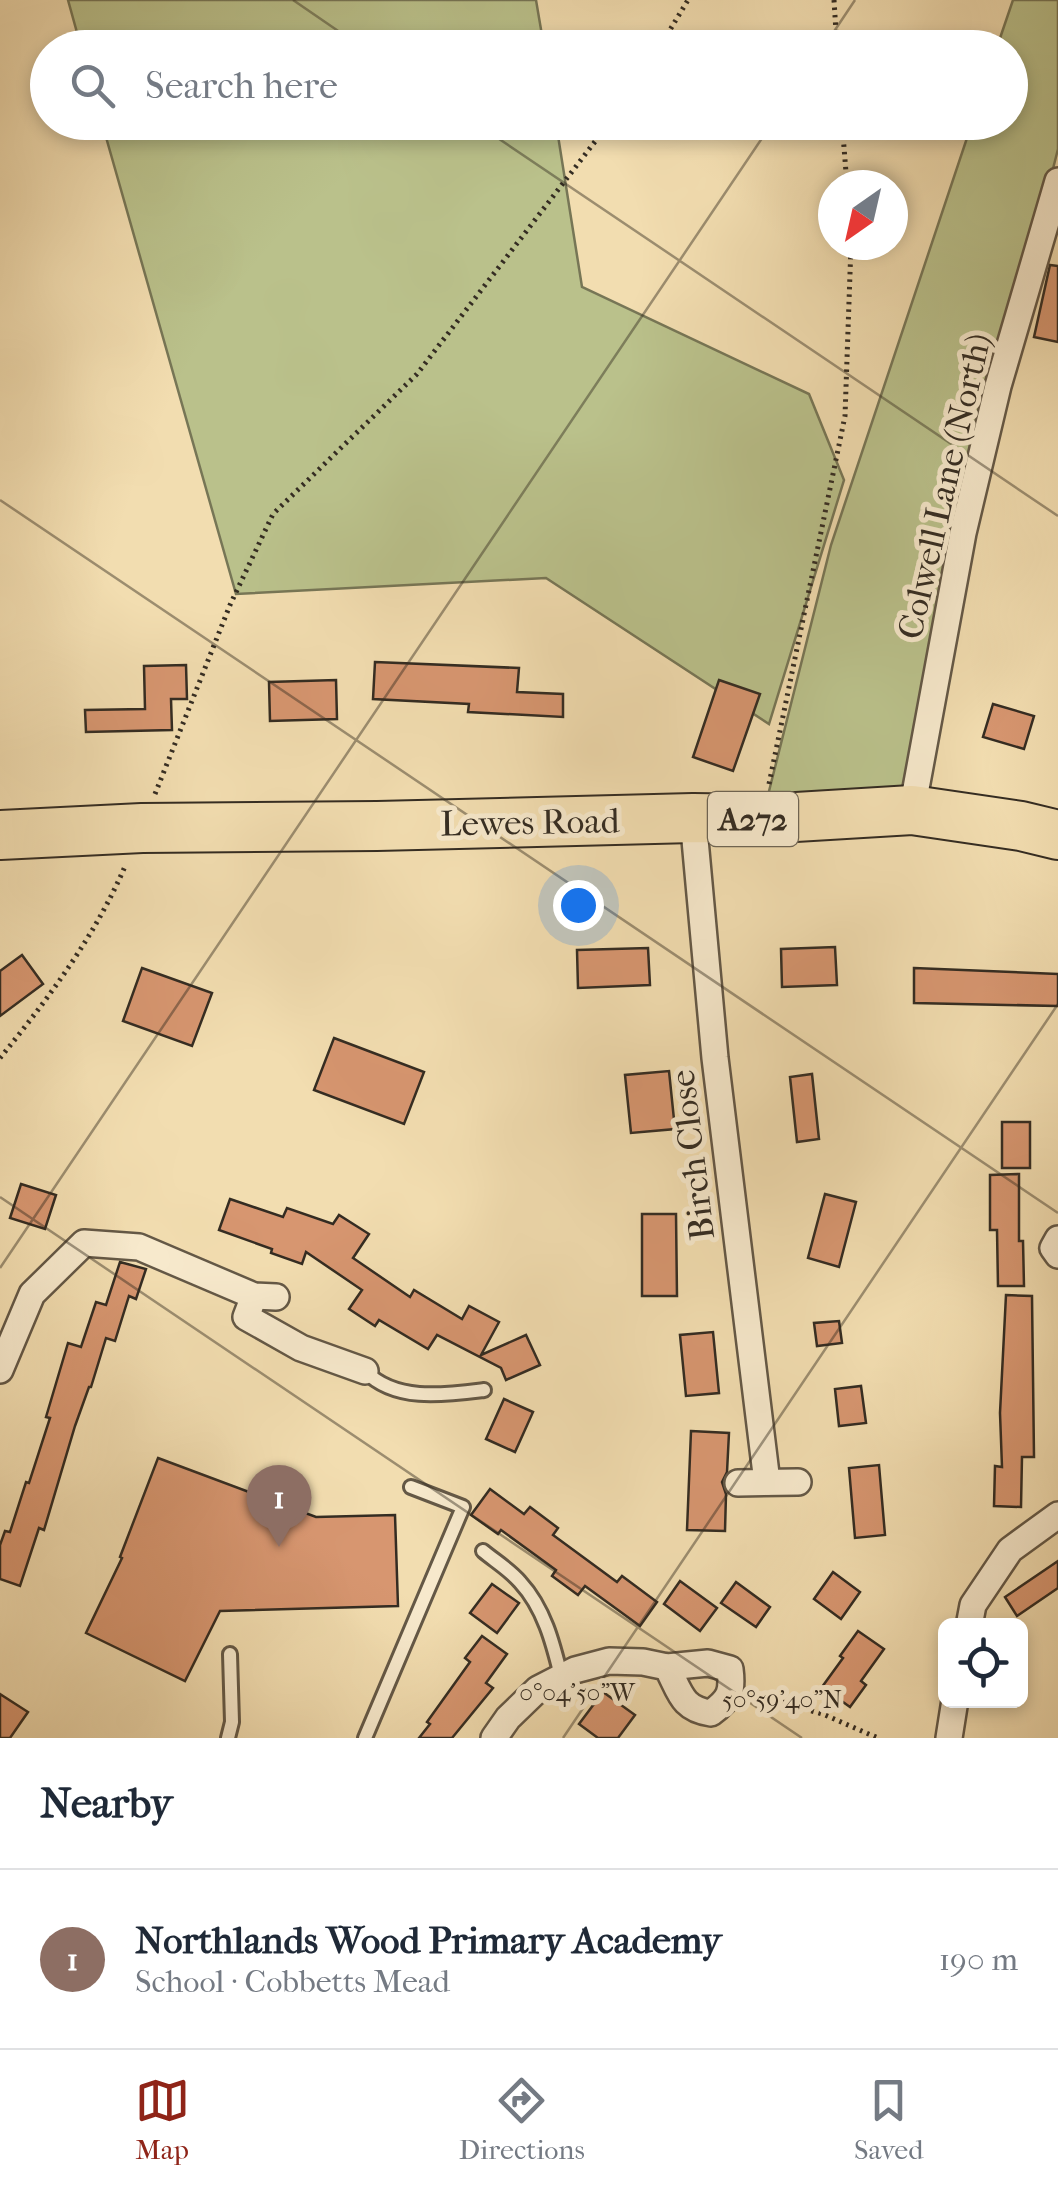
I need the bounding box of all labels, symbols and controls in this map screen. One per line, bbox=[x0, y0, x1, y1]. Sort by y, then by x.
search box bbox=[30, 30, 1028, 140]
icon: search bbox=[65, 58, 120, 113]
text: Search here bbox=[145, 63, 338, 108]
north arrow bbox=[818, 170, 908, 260]
street label: Colwell Lane (North) bbox=[889, 329, 1000, 643]
road number: A272 bbox=[708, 792, 798, 846]
street label: Lewes Road bbox=[440, 800, 621, 845]
your location bbox=[553, 880, 604, 931]
street label: Birch Close bbox=[662, 1067, 723, 1242]
pin: 1 bbox=[246, 1464, 312, 1547]
map controls bbox=[938, 1618, 1028, 1708]
button: locate bbox=[938, 1618, 1028, 1708]
text: 0°04'50"W bbox=[519, 1678, 636, 1707]
text: 50°59'40"N bbox=[722, 1685, 842, 1714]
text: Nearby bbox=[40, 1779, 172, 1828]
text: Northlands Wood Primary Academy bbox=[135, 1918, 722, 1963]
text: 1 bbox=[67, 1941, 78, 1978]
text: 190 m bbox=[939, 1941, 1018, 1978]
text: School · Cobbetts Mead bbox=[135, 1963, 450, 2000]
tab: Map bbox=[135, 2073, 190, 2166]
tab: Directions bbox=[459, 2073, 585, 2166]
tab: Saved bbox=[854, 2073, 923, 2166]

